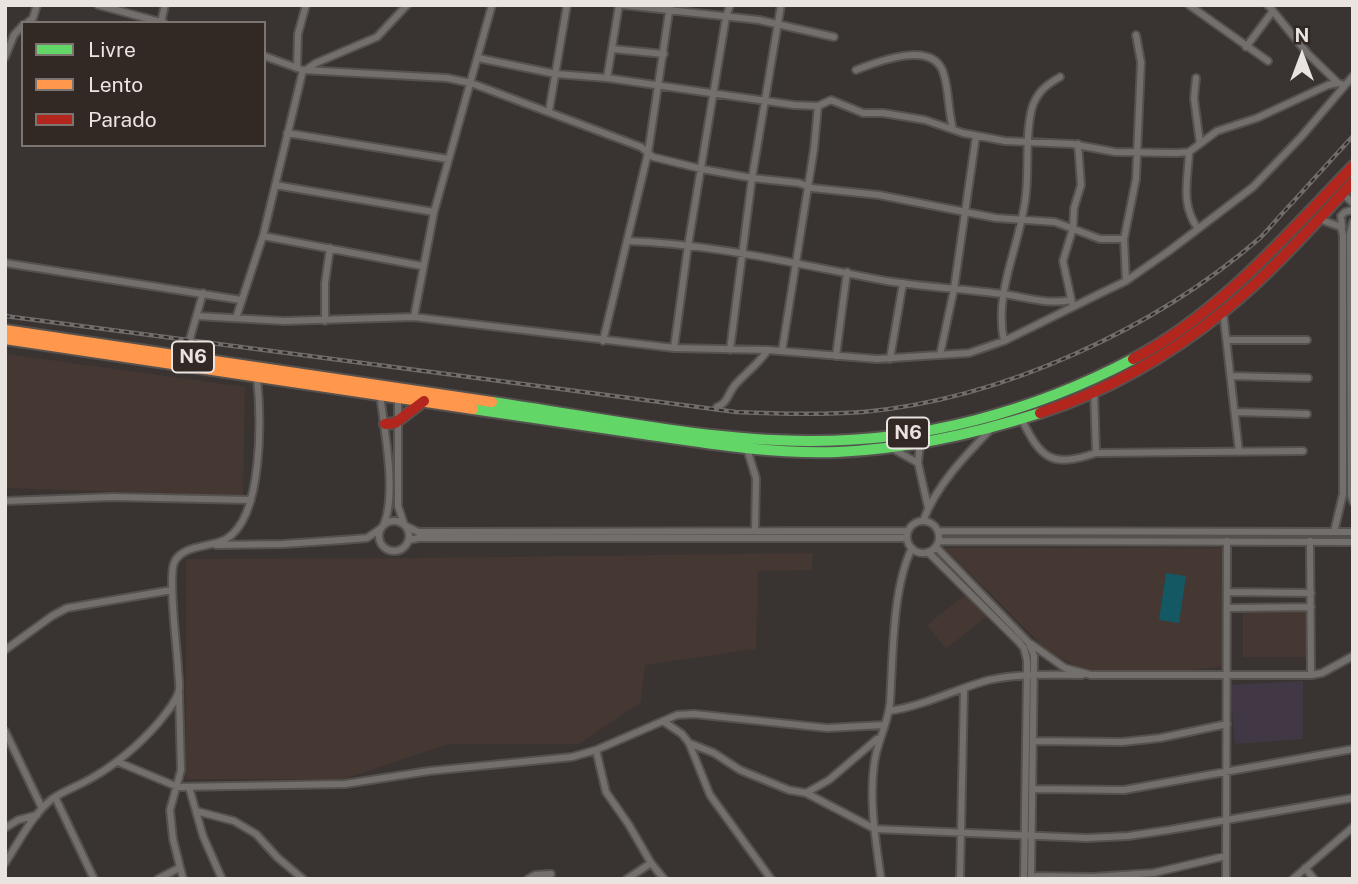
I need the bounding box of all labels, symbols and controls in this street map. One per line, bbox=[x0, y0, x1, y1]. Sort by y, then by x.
legend bbox=[21, 21, 266, 147]
north arrow bbox=[1267, 21, 1337, 91]
text: N bbox=[1295, 24, 1309, 46]
text: Livre bbox=[88, 37, 136, 62]
text: Lento bbox=[88, 72, 143, 97]
text: Parado bbox=[88, 107, 157, 132]
road number: N6 bbox=[172, 342, 214, 372]
road number: N6 bbox=[887, 418, 929, 448]

